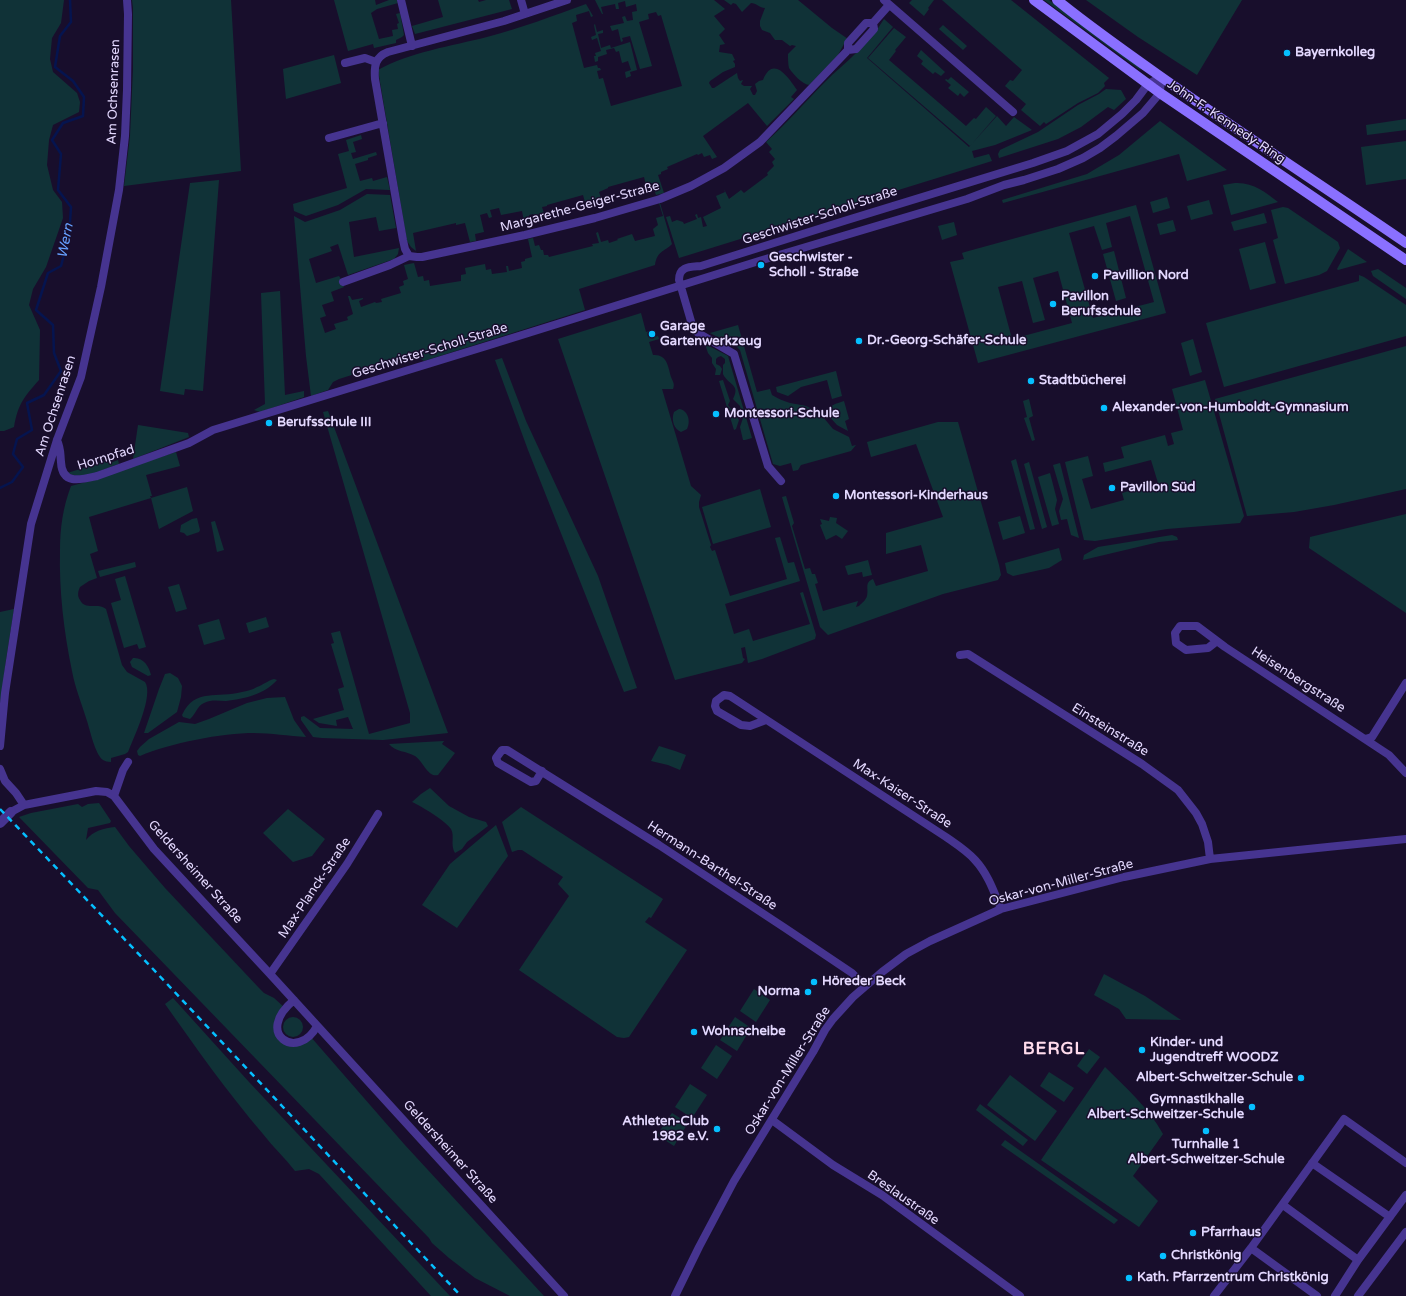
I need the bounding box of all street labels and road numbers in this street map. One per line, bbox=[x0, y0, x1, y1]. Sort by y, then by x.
street label: Am Ochsenrasen bbox=[104, 39, 124, 145]
street label: John-F.-Kennedy-Ring bbox=[1164, 77, 1288, 167]
street label: Margarethe-Geiger-Straße bbox=[499, 178, 661, 236]
street label: Geschwister-Scholl-Straße bbox=[741, 184, 899, 248]
street label: Geschwister-Scholl-Straße bbox=[350, 320, 510, 382]
street label: Am Ochsenrasen bbox=[32, 353, 80, 459]
street label: Hornpfad bbox=[76, 442, 136, 474]
street label: Heisenbergstraße bbox=[1248, 644, 1348, 716]
street label: Einsteinstraße bbox=[1069, 700, 1151, 760]
street label: Max-Kaiser-Straße bbox=[850, 756, 954, 832]
street label: Geldersheimer Straße bbox=[145, 817, 245, 927]
street label: Hermann-Barthel-Straße bbox=[644, 818, 780, 914]
street label: Max-Planck-Straße bbox=[275, 835, 355, 941]
street label: Oskar-von-Miller-Straße bbox=[987, 856, 1135, 910]
street label: Oskar-von-Miller-Straße bbox=[742, 1004, 834, 1138]
street label: Geldersheimer Straße bbox=[400, 1097, 500, 1207]
street label: Breslaustraße bbox=[864, 1167, 942, 1229]

